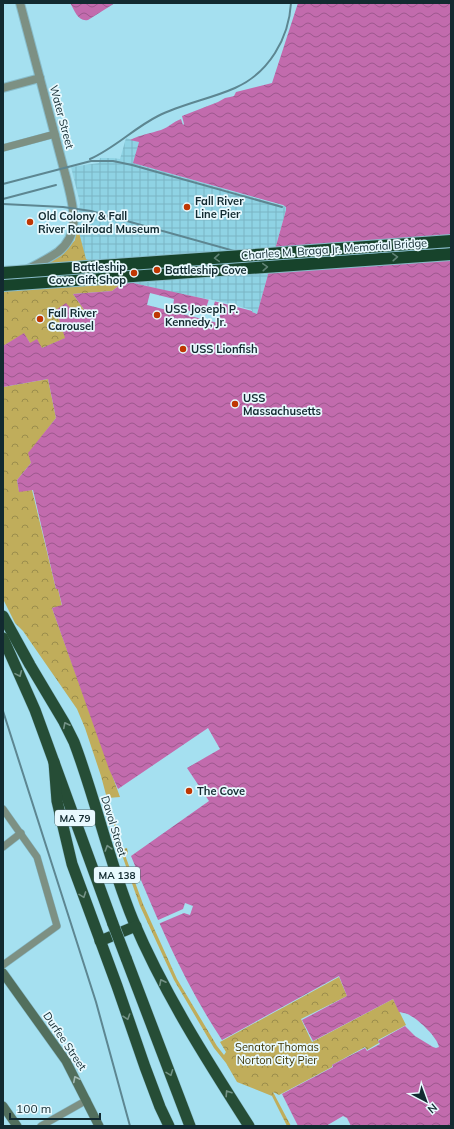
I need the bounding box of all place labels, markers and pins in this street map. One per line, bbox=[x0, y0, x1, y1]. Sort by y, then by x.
place label: Fall River Line Pier bbox=[195, 194, 244, 221]
marker: Fall River Line Pier bbox=[182, 202, 192, 212]
place label: Old Colony & Fall River Railroad Museum bbox=[38, 209, 160, 236]
marker: Old Colony & Fall River Railroad Museum bbox=[25, 217, 35, 227]
place label: Battleship Cove Gift Shop bbox=[49, 260, 126, 287]
place label: Battleship Cove bbox=[165, 263, 247, 277]
marker: Battleship Cove bbox=[152, 265, 162, 275]
marker: Battleship Cove Gift Shop bbox=[129, 268, 139, 278]
place label: USS Joseph P. Kennedy, Jr. bbox=[165, 302, 239, 329]
place label: Fall River Carousel bbox=[48, 306, 97, 333]
marker: USS Joseph P. Kennedy, Jr. bbox=[152, 310, 162, 320]
marker: Fall River Carousel bbox=[35, 314, 45, 324]
place label: USS Lionfish bbox=[191, 342, 258, 356]
marker: USS Lionfish bbox=[178, 344, 188, 354]
place label: USS Massachusetts bbox=[243, 391, 322, 418]
marker: USS Massachusetts bbox=[230, 399, 240, 409]
place label: The Cove bbox=[197, 784, 245, 798]
marker: The Cove bbox=[184, 786, 194, 796]

